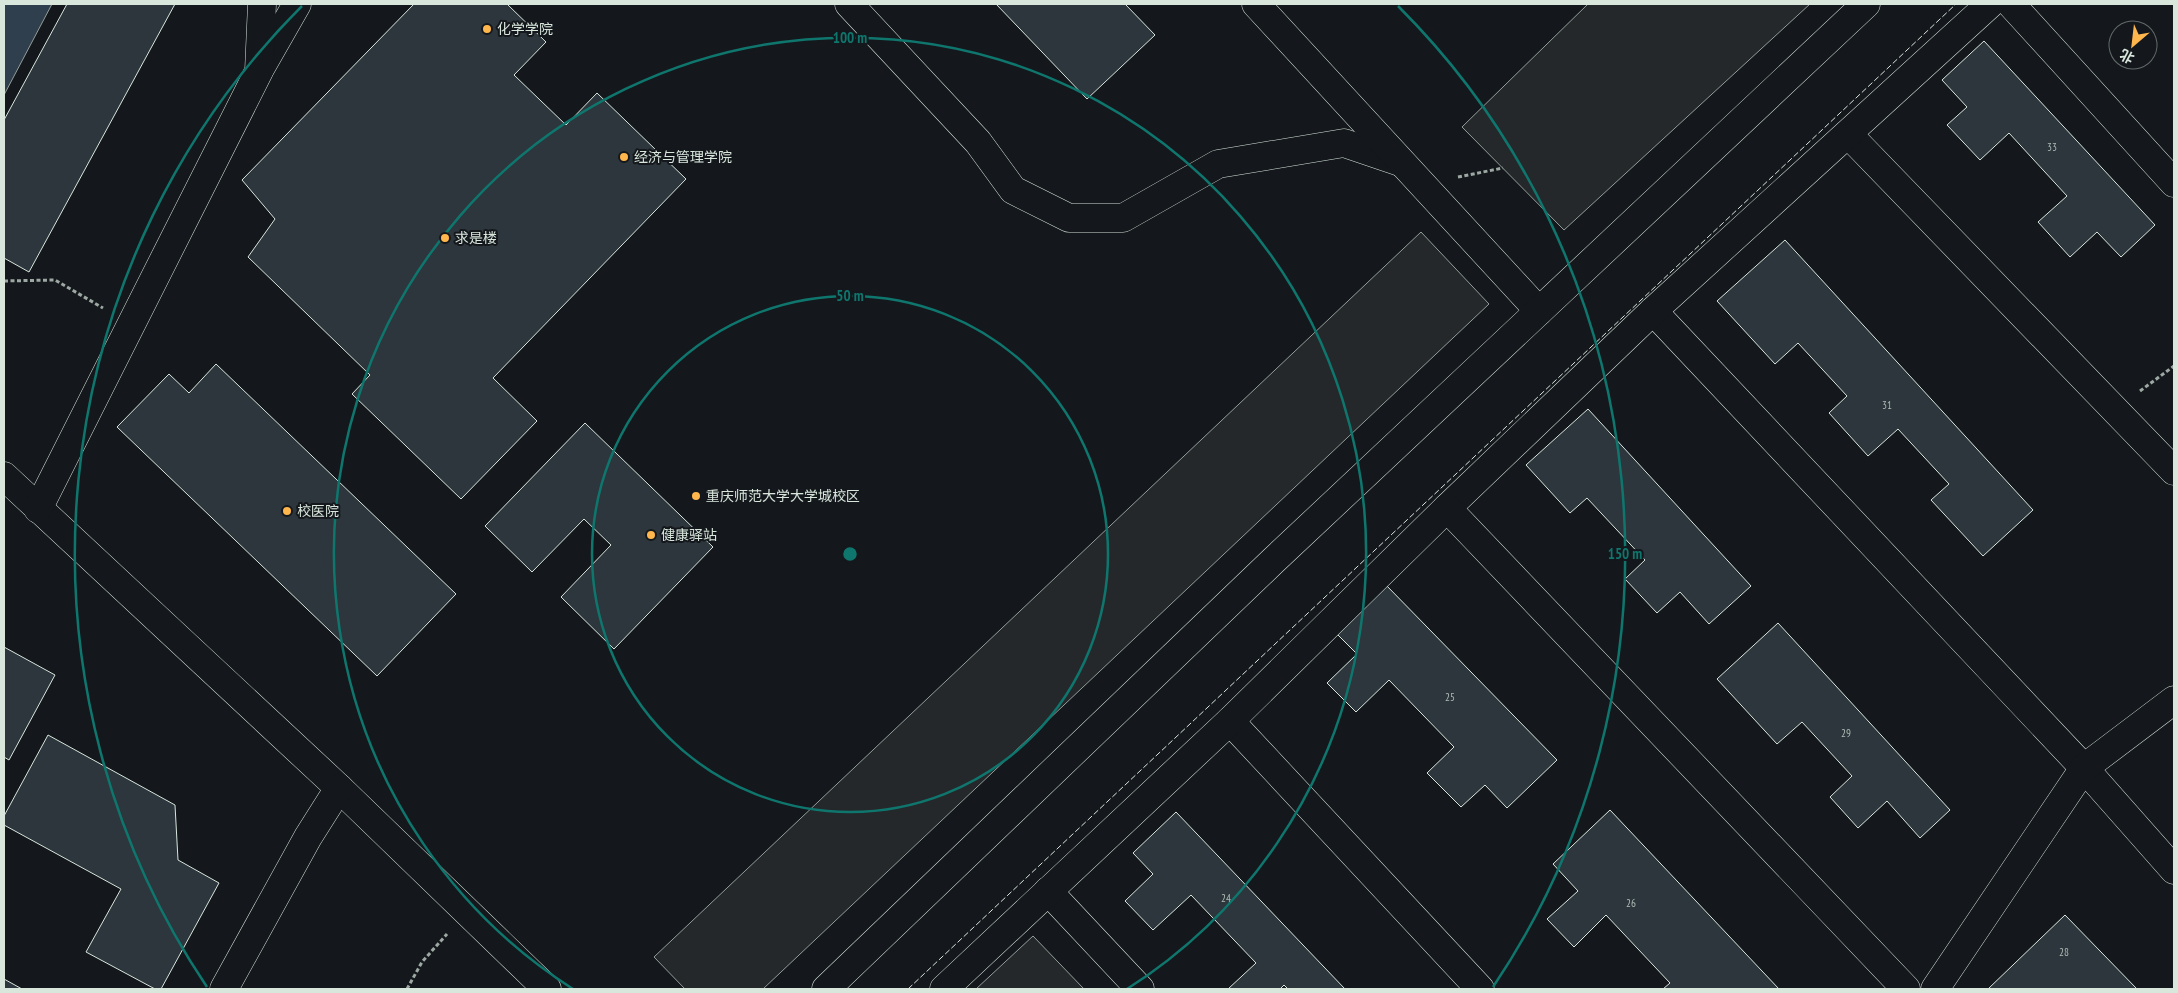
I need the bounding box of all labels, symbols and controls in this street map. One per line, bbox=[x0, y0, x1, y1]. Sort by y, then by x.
place label: 化学学院 bbox=[497, 20, 553, 38]
north arrow bbox=[2108, 20, 2158, 70]
marker: 化学学院 bbox=[481, 23, 493, 35]
text: 100 m bbox=[833, 28, 867, 47]
text: 北 bbox=[2116, 45, 2137, 68]
house number: 33 bbox=[2047, 140, 2057, 154]
place label: 经济与管理学院 bbox=[634, 148, 732, 166]
marker: 经济与管理学院 bbox=[618, 151, 630, 163]
place label: 求是楼 bbox=[455, 229, 497, 247]
marker: 求是楼 bbox=[439, 232, 451, 244]
text: 50 m bbox=[836, 286, 864, 305]
house number: 31 bbox=[1882, 398, 1892, 412]
place label: 重庆师范大学大学城校区 bbox=[706, 487, 860, 505]
marker: 重庆师范大学大学城校区 bbox=[690, 490, 702, 502]
place label: 校医院 bbox=[297, 502, 339, 520]
marker: 校医院 bbox=[281, 505, 293, 517]
place label: 健康驿站 bbox=[661, 526, 717, 544]
marker: 健康驿站 bbox=[645, 529, 657, 541]
text: 150 m bbox=[1608, 544, 1642, 563]
centre of rings bbox=[841, 545, 859, 563]
house number: 25 bbox=[1445, 690, 1455, 704]
house number: 29 bbox=[1841, 726, 1851, 740]
house number: 24 bbox=[1221, 891, 1231, 905]
house number: 26 bbox=[1626, 896, 1636, 910]
house number: 28 bbox=[2059, 945, 2069, 959]

